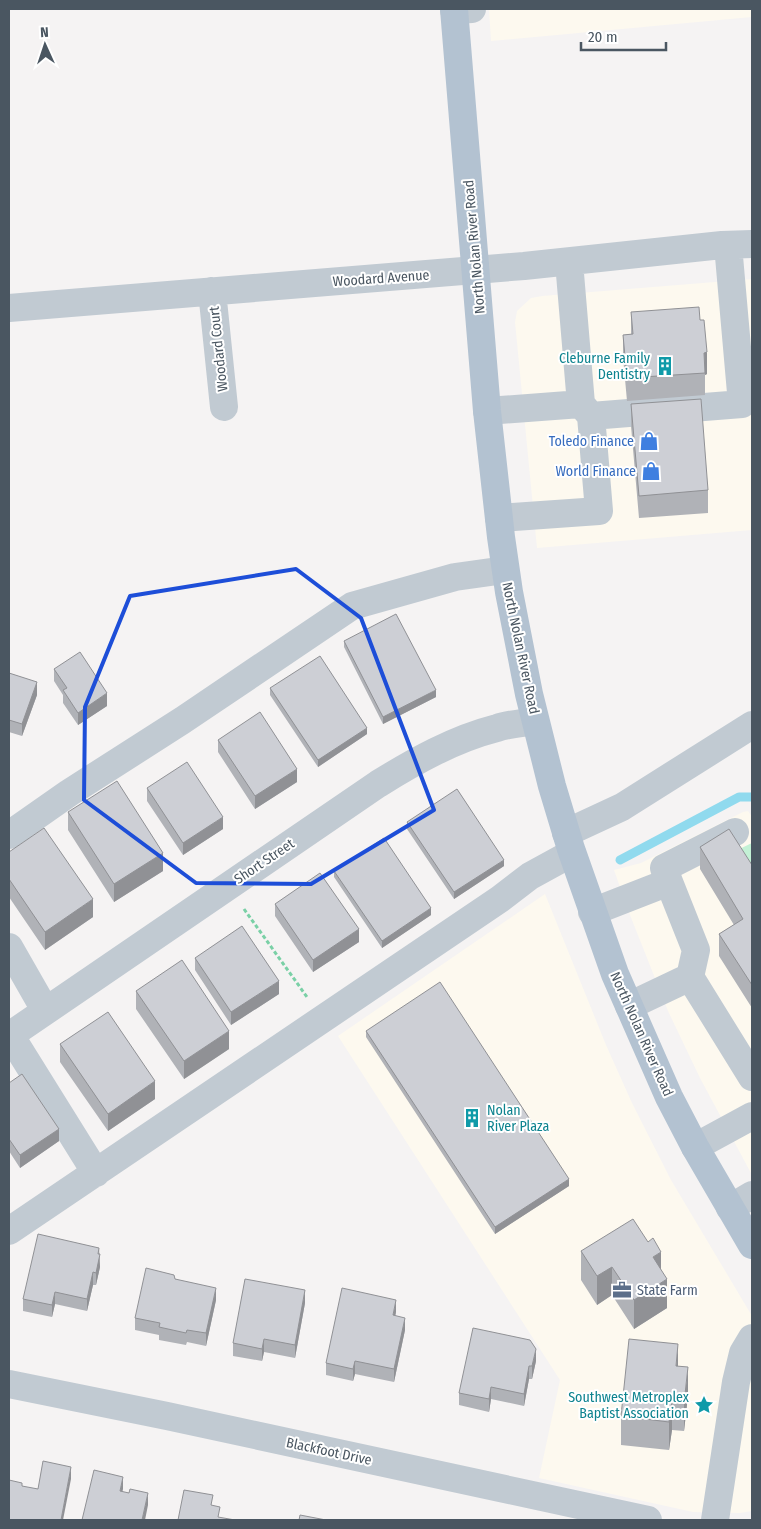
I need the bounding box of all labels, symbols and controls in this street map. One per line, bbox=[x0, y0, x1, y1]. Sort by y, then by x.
north arrow bbox=[20, 20, 70, 70]
scale bar bbox=[581, 20, 666, 52]
text: N bbox=[40, 24, 49, 41]
text: 20 m bbox=[588, 28, 618, 46]
street label: North Nolan River Road bbox=[460, 179, 489, 315]
street label: Woodard Avenue bbox=[332, 267, 430, 290]
street label: Woodard Court bbox=[206, 305, 231, 392]
place label: Cleburne Family Dentistry bbox=[559, 350, 651, 383]
building icon: Cleburne Family Dentistry bbox=[654, 355, 676, 377]
shop icon: Toledo Finance bbox=[638, 430, 660, 452]
place label: Toledo Finance bbox=[549, 433, 634, 450]
shop icon: World Finance bbox=[640, 460, 662, 482]
place label: World Finance bbox=[556, 463, 636, 480]
street label: North Nolan River Road bbox=[498, 581, 543, 716]
street label: Short Street bbox=[231, 835, 298, 888]
street label: North Nolan River Road bbox=[606, 969, 677, 1099]
place label: Nolan River Plaza bbox=[487, 1102, 549, 1135]
building icon: Nolan River Plaza bbox=[461, 1107, 483, 1129]
office icon: State Farm bbox=[611, 1279, 633, 1301]
place label: State Farm bbox=[637, 1282, 698, 1299]
place label: Southwest Metroplex Baptist Association bbox=[568, 1389, 690, 1422]
place icon: Southwest Metroplex Baptist Association bbox=[693, 1394, 715, 1416]
street label: Blackfoot Drive bbox=[285, 1434, 373, 1469]

